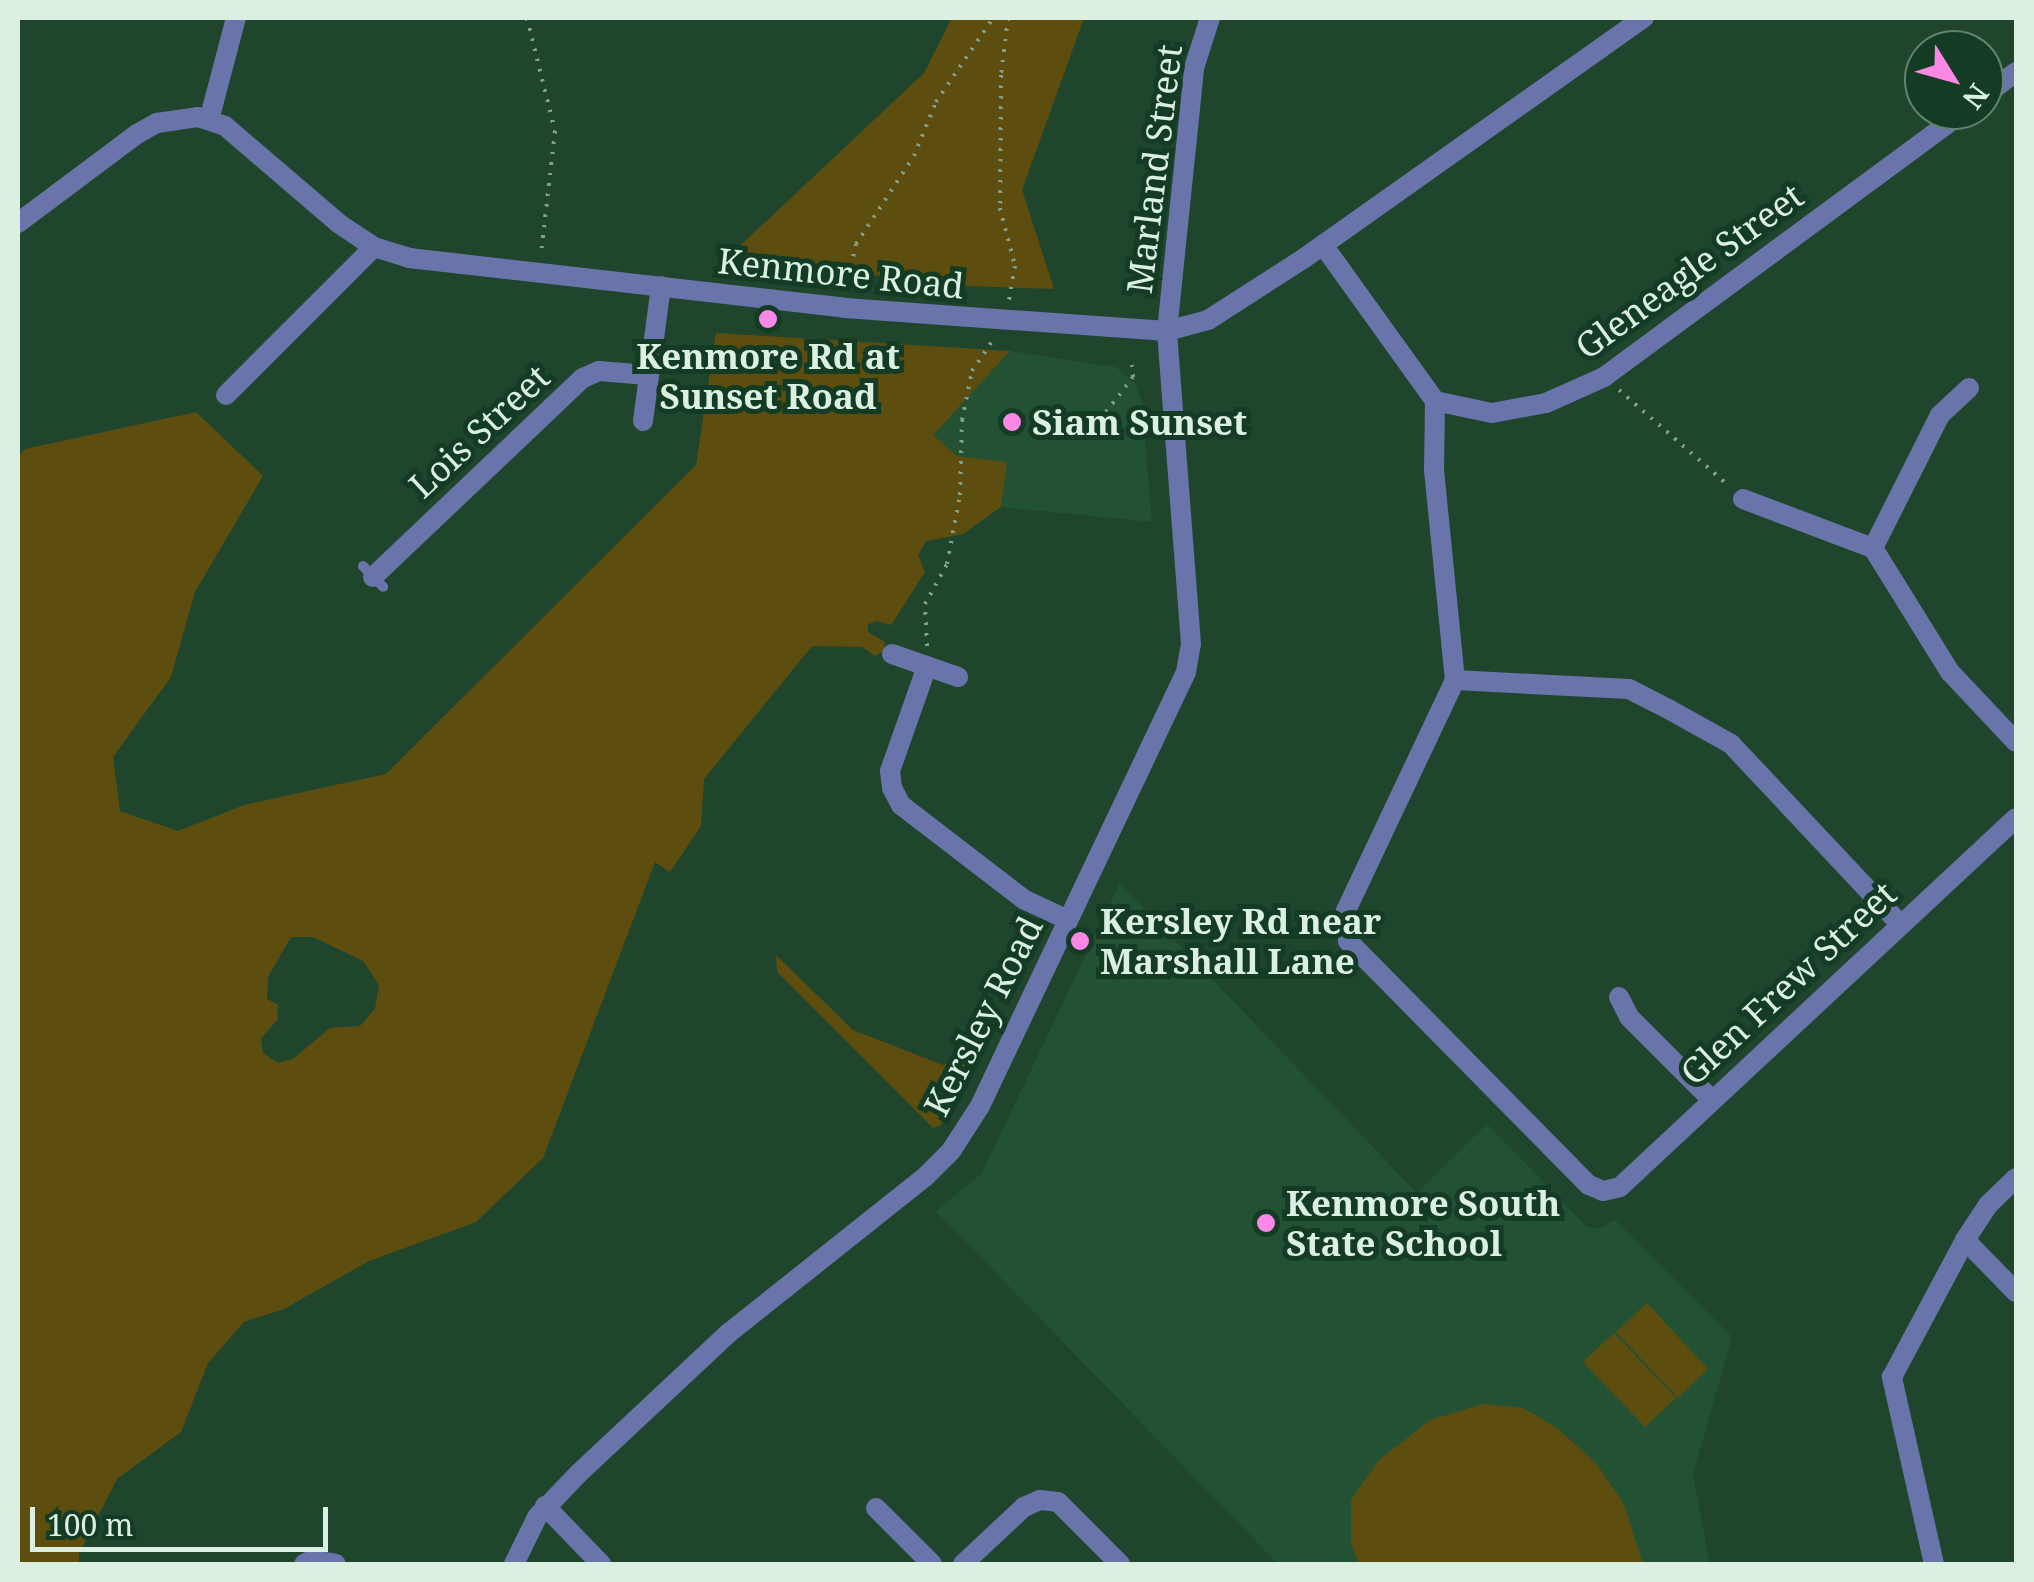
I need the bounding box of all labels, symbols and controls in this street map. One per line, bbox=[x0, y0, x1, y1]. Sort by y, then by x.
north arrow bbox=[1904, 30, 2004, 130]
street label: Marland Street bbox=[1118, 42, 1190, 296]
text: N bbox=[1955, 77, 1998, 117]
street label: Gleneagle Street bbox=[1567, 174, 1811, 368]
street label: Kenmore Road bbox=[716, 239, 966, 307]
marker: Kenmore Rd at Sunset Road bbox=[757, 308, 779, 330]
place label: Kenmore Rd at Sunset Road bbox=[636, 335, 900, 417]
street label: Lois Street bbox=[400, 356, 558, 506]
place label: Siam Sunset bbox=[1032, 401, 1247, 443]
marker: Siam Sunset bbox=[1001, 411, 1023, 433]
street label: Glen Frew Street bbox=[1672, 873, 1904, 1093]
place label: Kersley Rd near Marshall Lane bbox=[1100, 900, 1381, 982]
street label: Kersley Road bbox=[915, 910, 1051, 1122]
marker: Kersley Rd near Marshall Lane bbox=[1069, 930, 1091, 952]
place label: Kenmore South State School bbox=[1286, 1182, 1560, 1264]
marker: Kenmore South State School bbox=[1255, 1212, 1277, 1234]
scale bar bbox=[35, 1487, 332, 1549]
text: 100 m bbox=[47, 1504, 133, 1545]

